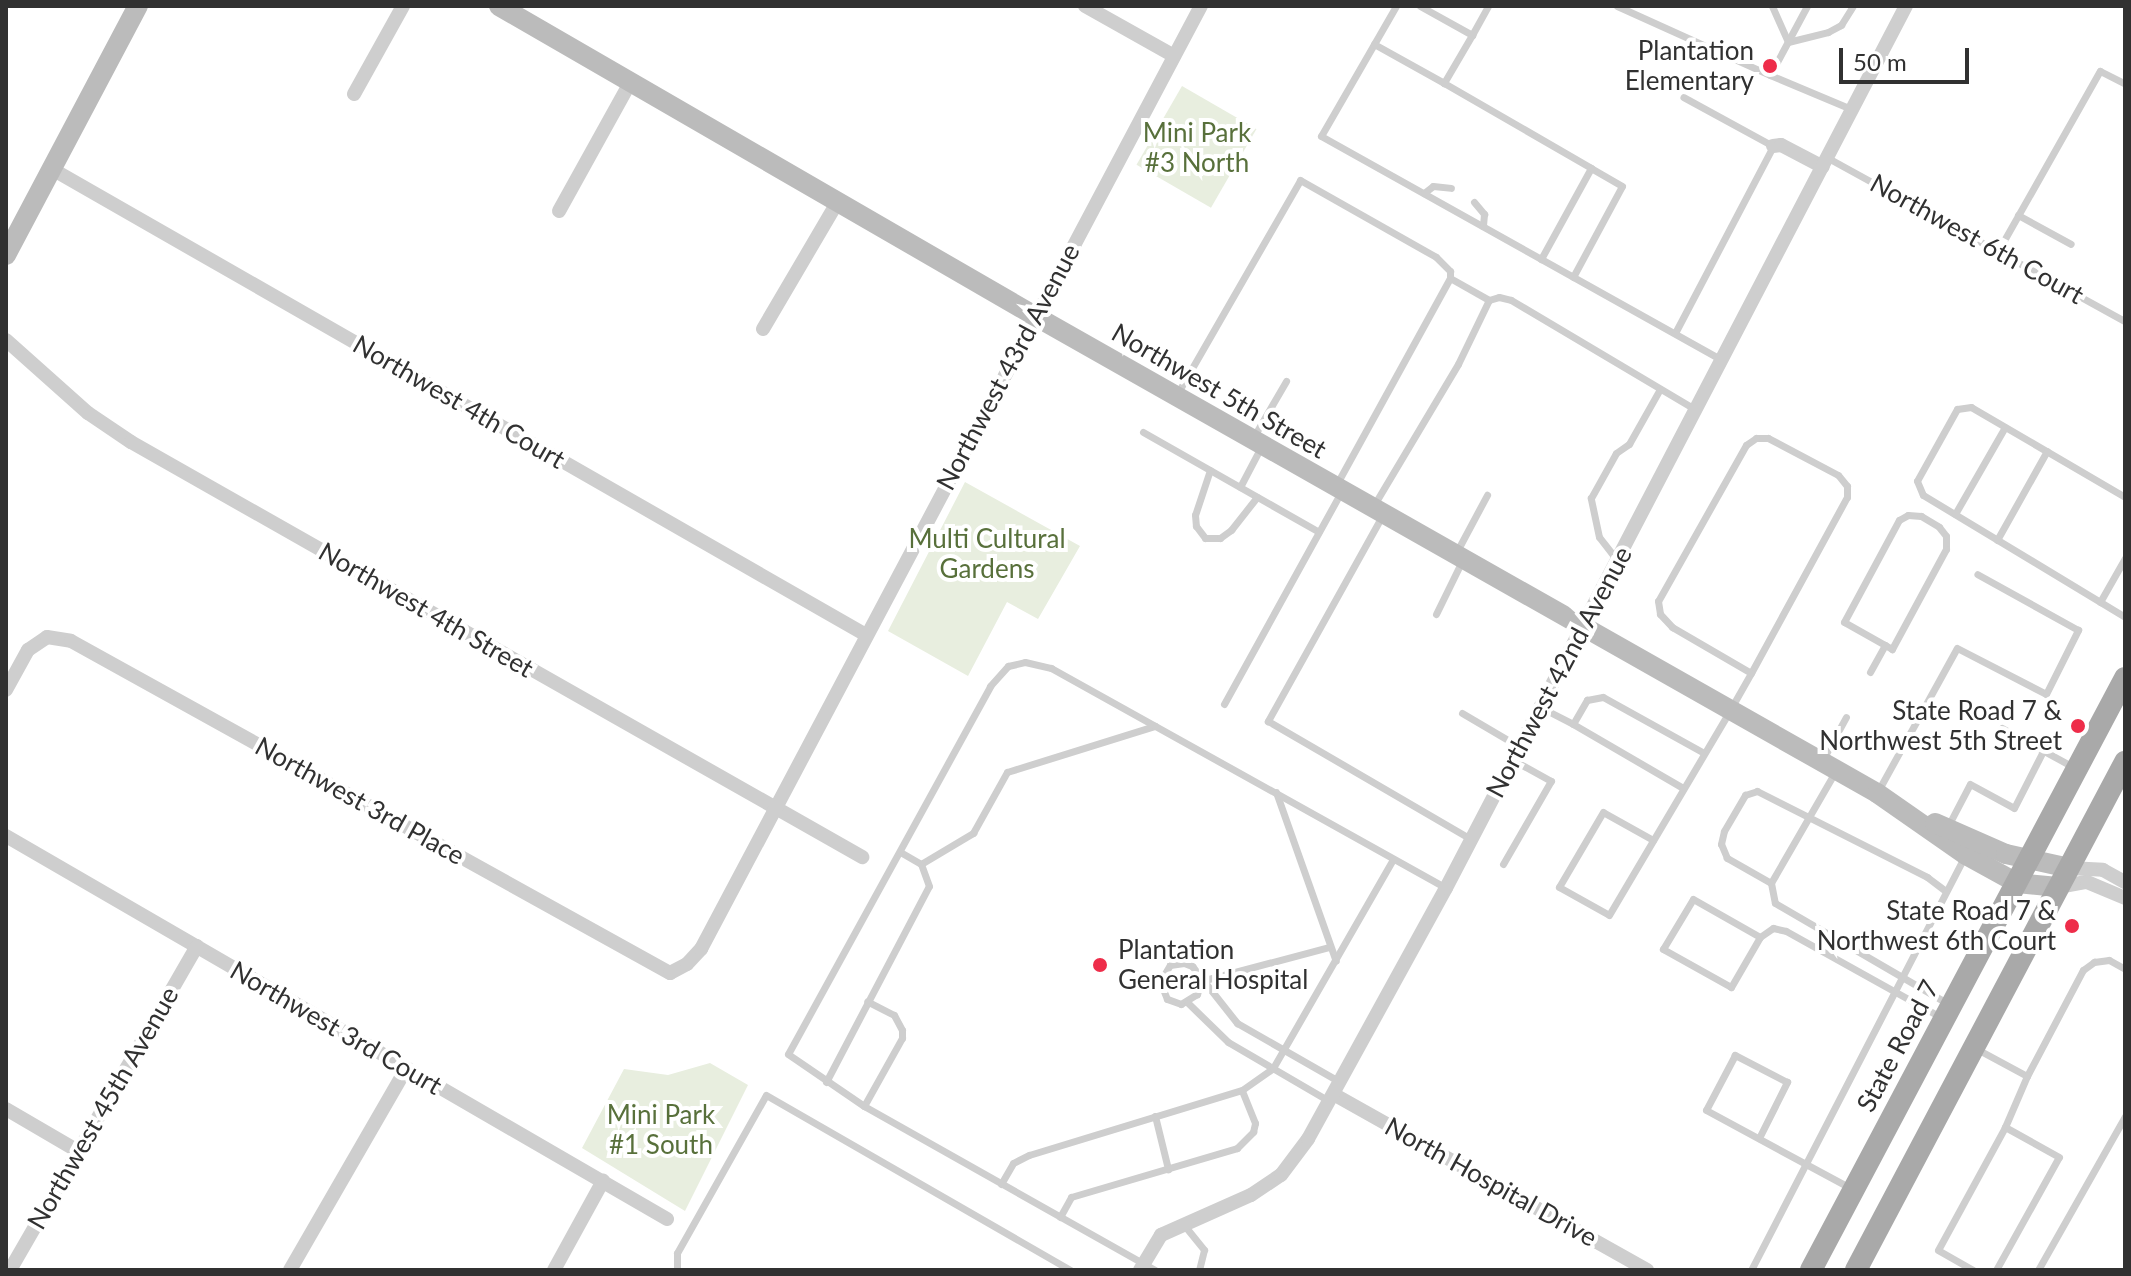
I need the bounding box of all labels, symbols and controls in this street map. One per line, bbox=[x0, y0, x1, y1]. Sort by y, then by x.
scale bar bbox=[1843, 32, 1973, 82]
place label: Plantation Elementary bbox=[1625, 35, 1754, 96]
text: 50 m bbox=[1853, 47, 1907, 76]
marker: Plantation Elementary bbox=[1761, 57, 1779, 75]
park label: Mini Park #3 North bbox=[1143, 117, 1251, 178]
street label: Northwest 6th Court bbox=[1865, 167, 2089, 311]
street label: Northwest 43rd Avenue bbox=[930, 238, 1086, 496]
street label: Northwest 5th Street bbox=[1106, 317, 1332, 465]
street label: Northwest 4th Court bbox=[348, 329, 570, 475]
park label: Multi Cultural Gardens bbox=[908, 523, 1066, 584]
street label: Northwest 4th Street bbox=[313, 536, 539, 684]
street label: Northwest 42nd Avenue bbox=[1479, 541, 1639, 803]
place label: State Road 7 & Northwest 5th Street bbox=[1819, 695, 2062, 756]
marker: State Road 7 & Northwest 5th Street bbox=[2069, 717, 2087, 735]
street label: Northwest 3rd Place bbox=[250, 731, 470, 871]
place label: State Road 7 & Northwest 6th Court bbox=[1817, 895, 2056, 956]
marker: State Road 7 & Northwest 6th Court bbox=[2063, 917, 2081, 935]
place label: Plantation General Hospital bbox=[1118, 934, 1308, 996]
marker: Plantation General Hospital bbox=[1089, 954, 1111, 976]
street label: Northwest 3rd Court bbox=[225, 955, 447, 1101]
street label: State Road 7 bbox=[1850, 975, 1946, 1117]
street label: Northwest 45th Avenue bbox=[21, 981, 185, 1235]
park label: Mini Park #1 South bbox=[607, 1099, 715, 1160]
street label: North Hospital Drive bbox=[1380, 1111, 1602, 1253]

